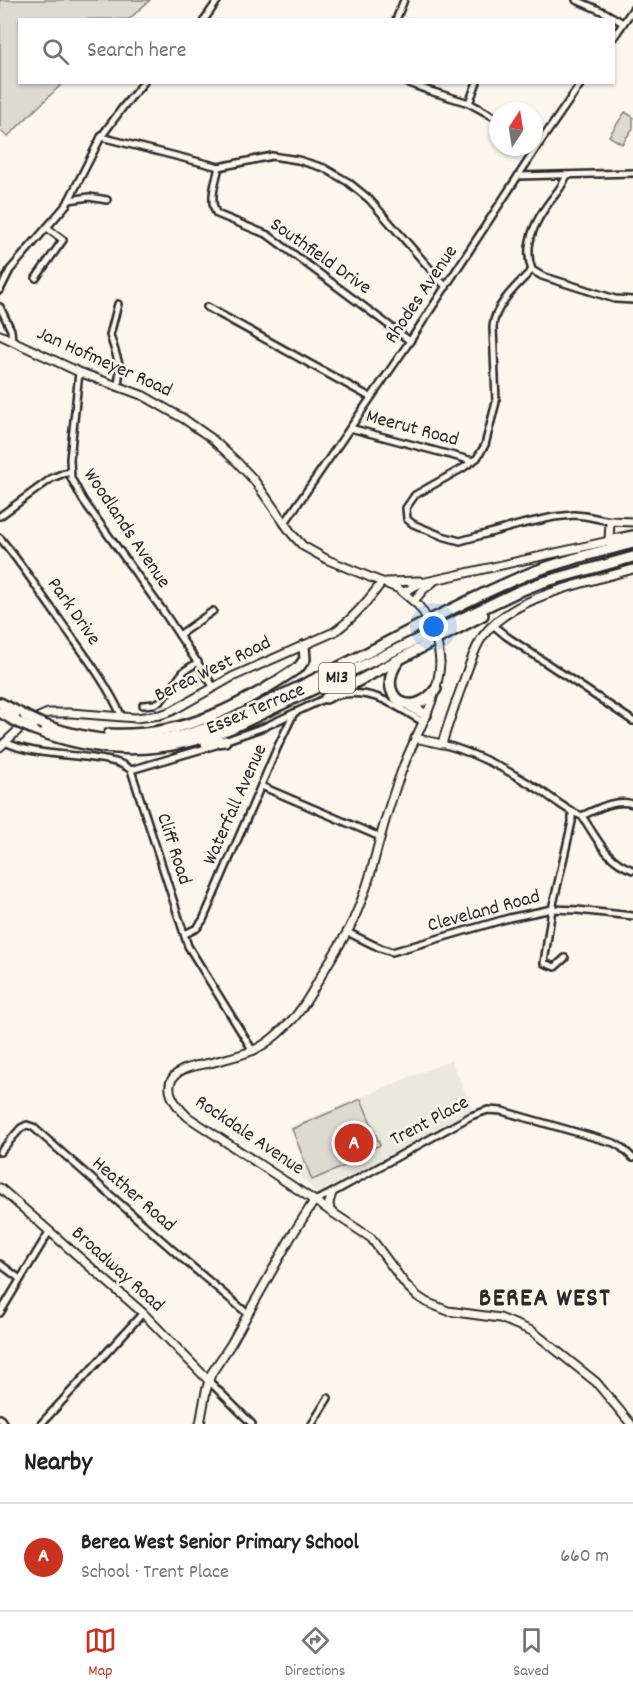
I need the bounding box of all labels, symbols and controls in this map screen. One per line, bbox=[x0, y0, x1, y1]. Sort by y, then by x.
search box bbox=[18, 18, 615, 84]
icon: search bbox=[39, 35, 72, 68]
text: Search here bbox=[87, 36, 186, 67]
north arrow bbox=[489, 102, 543, 156]
street label: Southfield Drive bbox=[264, 212, 377, 302]
street label: Rhodes Avenue bbox=[379, 240, 466, 350]
street label: Jan Hofmeyer Road bbox=[32, 321, 176, 405]
street label: Meerut Road bbox=[363, 403, 461, 455]
street label: Woodlands Avenue bbox=[75, 463, 177, 595]
street label: Park Drive bbox=[39, 572, 107, 652]
your location bbox=[419, 612, 448, 641]
street label: Berea West Road bbox=[150, 630, 276, 710]
road number: M13 bbox=[319, 663, 355, 693]
street label: Essex Terrace bbox=[202, 677, 310, 743]
street label: Waterfall Avenue bbox=[197, 740, 275, 870]
street label: Cliff Road bbox=[148, 810, 198, 888]
street label: Cleveland Road bbox=[425, 884, 543, 940]
street label: Rockdale Avenue bbox=[189, 1089, 309, 1183]
street label: Trent Place bbox=[386, 1089, 474, 1154]
pin: A bbox=[334, 1120, 374, 1166]
street label: Heather Road bbox=[85, 1151, 181, 1239]
street label: Broadway Road bbox=[64, 1220, 170, 1320]
district label: BEREA WEST bbox=[479, 1281, 611, 1318]
text: Nearby bbox=[24, 1445, 92, 1482]
text: Berea West Senior Primary School bbox=[81, 1528, 359, 1559]
text: A bbox=[38, 1543, 49, 1571]
text: 660 m bbox=[560, 1543, 609, 1571]
text: School · Trent Place bbox=[81, 1559, 229, 1587]
tab: Map bbox=[84, 1624, 117, 1683]
tab: Directions bbox=[285, 1624, 345, 1683]
tab: Saved bbox=[513, 1624, 549, 1683]

